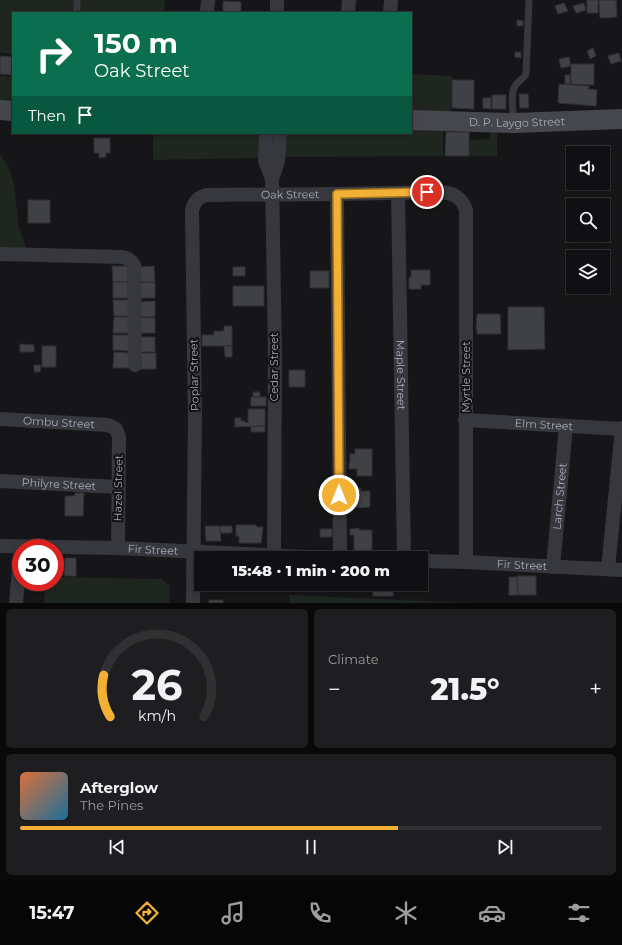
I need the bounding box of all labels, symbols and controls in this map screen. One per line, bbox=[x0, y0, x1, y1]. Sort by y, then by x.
text: 150 m bbox=[94, 26, 178, 60]
icon: right bbox=[28, 28, 80, 80]
text: Oak Street bbox=[94, 60, 190, 82]
icon: arrive bbox=[74, 104, 96, 126]
text: Then bbox=[28, 106, 66, 125]
street label: D. P. Laygo Street bbox=[469, 114, 566, 130]
map controls bbox=[566, 146, 610, 294]
button: sound bbox=[566, 146, 610, 190]
pin bbox=[410, 175, 444, 209]
icon: arrive bbox=[416, 181, 438, 203]
street label: Oak Street bbox=[261, 187, 320, 202]
button: search bbox=[566, 198, 610, 242]
button: layers bbox=[566, 250, 610, 294]
street label: Cedar Street bbox=[267, 332, 281, 401]
street label: Poplar Street bbox=[186, 338, 202, 411]
street label: Maple Street bbox=[393, 340, 409, 411]
street label: Myrtle Street bbox=[459, 341, 473, 413]
street label: Ombu Street bbox=[23, 413, 96, 431]
street label: Elm Street bbox=[514, 416, 574, 433]
street label: Hazel Street bbox=[110, 454, 126, 521]
street label: Larch Street bbox=[549, 462, 570, 530]
position arrow bbox=[318, 474, 360, 516]
street label: Philyre Street bbox=[21, 475, 97, 493]
speed limit sign: 30 bbox=[12, 539, 64, 591]
street label: Fir Street bbox=[127, 541, 179, 558]
street label: Fir Street bbox=[496, 557, 548, 573]
text: 15:48 · 1 min · 200 m bbox=[232, 561, 390, 580]
text: Climate bbox=[328, 651, 379, 667]
text: 26 bbox=[131, 659, 183, 709]
text: 21.5° bbox=[430, 671, 500, 708]
text: − bbox=[328, 676, 341, 703]
text: + bbox=[589, 676, 602, 703]
text: km/h bbox=[138, 706, 176, 724]
text: Afterglow bbox=[80, 778, 158, 797]
text: The Pines bbox=[80, 797, 143, 813]
icon: previous bbox=[106, 836, 128, 858]
icon: pause bbox=[300, 836, 322, 858]
icon: next bbox=[494, 836, 516, 858]
icon: directions bbox=[133, 899, 161, 927]
icon: music bbox=[219, 899, 247, 927]
icon: phone bbox=[306, 899, 334, 927]
icon: climate bbox=[392, 899, 420, 927]
icon: car bbox=[478, 899, 506, 927]
icon: filters bbox=[565, 899, 593, 927]
text: 15:47 bbox=[29, 902, 74, 924]

